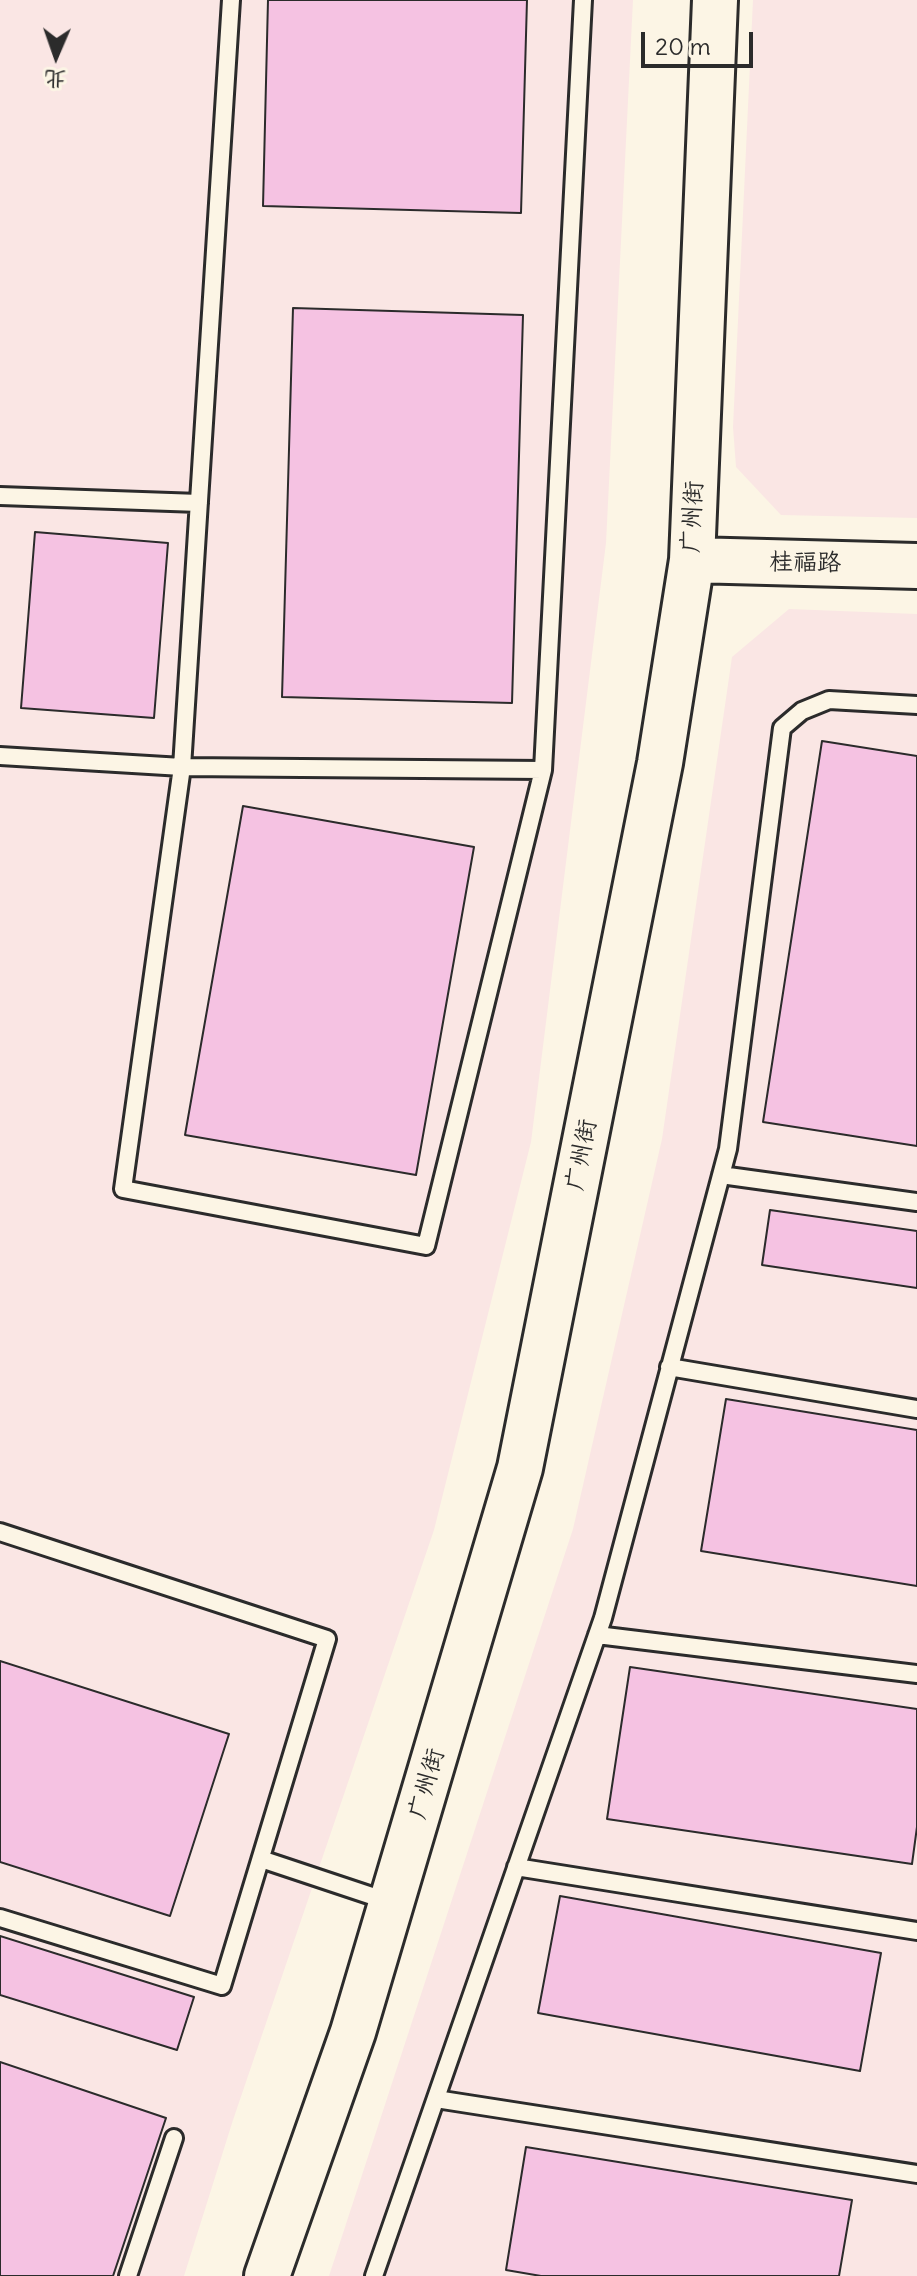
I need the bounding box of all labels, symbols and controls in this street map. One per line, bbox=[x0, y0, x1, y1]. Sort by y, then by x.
north arrow bbox=[16, 16, 96, 96]
scale bar bbox=[645, 16, 757, 66]
text: 20 m bbox=[655, 31, 711, 61]
text: 北 bbox=[44, 66, 67, 94]
street label: 广州街 bbox=[677, 480, 709, 554]
street label: 桂福路 bbox=[769, 548, 841, 578]
street label: 广州街 bbox=[561, 1117, 603, 1193]
street label: 广州街 bbox=[403, 1745, 451, 1823]

